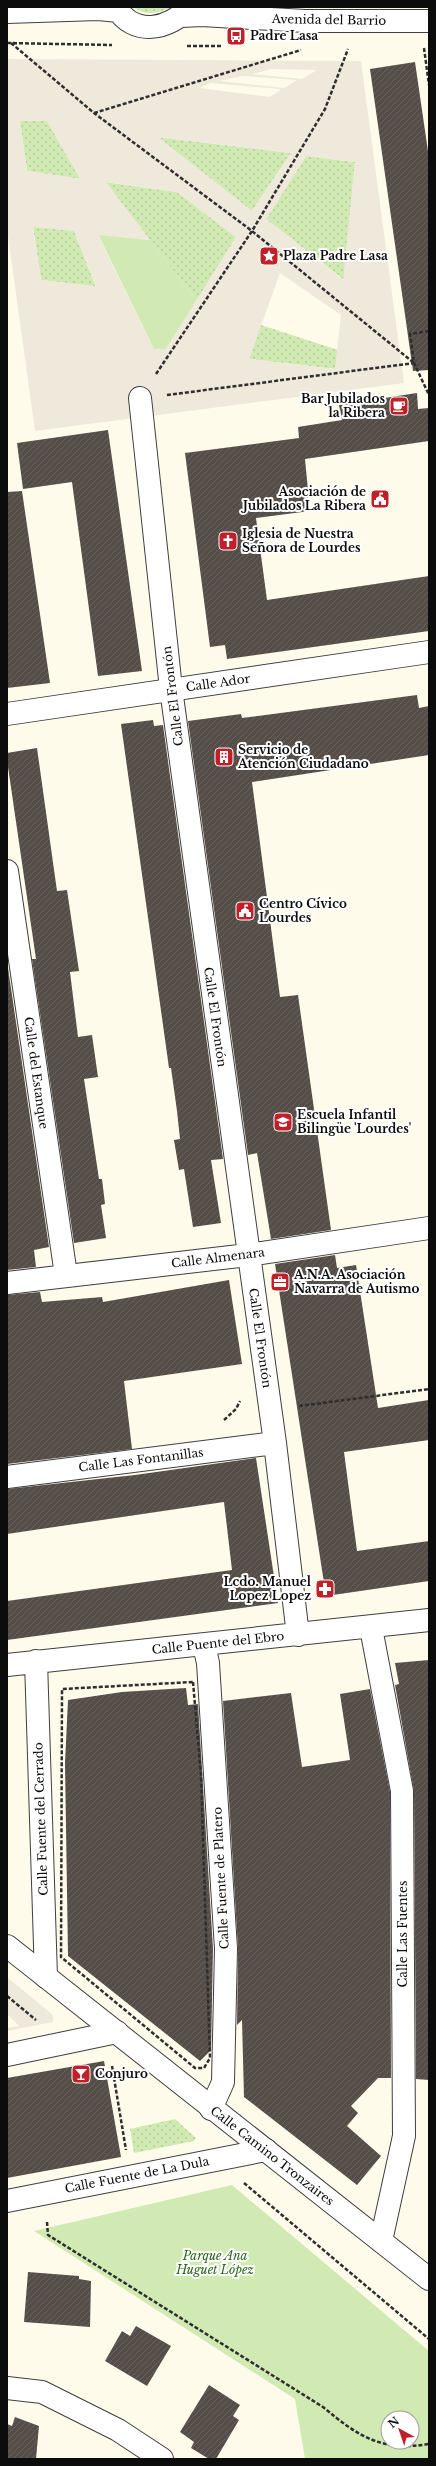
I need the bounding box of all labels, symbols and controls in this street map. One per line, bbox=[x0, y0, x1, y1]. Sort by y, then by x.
street label: Avenida del Barrio bbox=[271, 11, 387, 28]
bus stop icon: Padre Lasa bbox=[225, 25, 247, 47]
place label: Padre Lasa bbox=[250, 28, 318, 43]
place icon: Plaza Padre Lasa bbox=[258, 245, 280, 267]
place label: Plaza Padre Lasa bbox=[283, 248, 388, 263]
place label: Bar Jubilados la Ribera bbox=[301, 391, 385, 420]
cafe icon: Bar Jubilados la Ribera bbox=[388, 395, 410, 417]
place label: Asociación de Jubilados La Ribera bbox=[240, 484, 366, 513]
public building icon: Asociación de Jubilados La Ribera bbox=[369, 488, 391, 510]
place label: Iglesia de Nuestra Señora de Lourdes bbox=[242, 526, 361, 555]
church icon: Iglesia de Nuestra Señora de Lourdes bbox=[217, 530, 239, 552]
street label: Calle El Frontón bbox=[159, 645, 186, 747]
street label: Calle Ador bbox=[185, 671, 251, 694]
place label: Servicio de Atención Ciudadano bbox=[237, 742, 369, 771]
building icon: Servicio de Atención Ciudadano bbox=[213, 746, 235, 768]
place label: Centro Cívico Lourdes bbox=[259, 896, 347, 925]
public building icon: Centro Cívico Lourdes bbox=[234, 900, 256, 922]
street label: Calle El Frontón bbox=[201, 966, 230, 1068]
street label: Calle del Estanque bbox=[21, 1016, 52, 1130]
place label: Escuela Infantil Bilingüe 'Lourdes' bbox=[297, 1107, 411, 1136]
school or university icon: Escuela Infantil Bilingüe 'Lourdes' bbox=[272, 1111, 294, 1133]
street label: Calle Almenara bbox=[170, 1244, 266, 1271]
place label: A.N.A. Asociación Navarra de Autismo bbox=[293, 1267, 419, 1296]
office icon: A.N.A. Asociación Navarra de Autismo bbox=[269, 1271, 291, 1293]
street label: Calle El Frontón bbox=[246, 1287, 275, 1389]
street label: Calle Las Fontanillas bbox=[78, 1444, 204, 1475]
place label: Lcdo. Manuel Lopez Lopez bbox=[223, 1574, 312, 1603]
pharmacy icon: Lcdo. Manuel Lopez Lopez bbox=[314, 1578, 336, 1600]
street label: Calle Puente del Ebro bbox=[151, 1628, 285, 1657]
street label: Calle Fuente del Cerrado bbox=[30, 1742, 51, 1896]
street label: Calle Fuente de Platero bbox=[209, 1806, 232, 1950]
street label: Calle Las Fuentes bbox=[395, 1881, 410, 1987]
bar icon: Conjuro bbox=[70, 2063, 92, 2085]
place label: Conjuro bbox=[95, 2066, 148, 2081]
street label: Calle Camino Tronzaires bbox=[208, 2103, 337, 2209]
street label: Calle Fuente de La Dula bbox=[63, 2153, 211, 2196]
park label: Parque Ana Huguet López bbox=[175, 2248, 254, 2277]
north arrow bbox=[380, 2410, 420, 2450]
text: N bbox=[385, 2413, 403, 2431]

